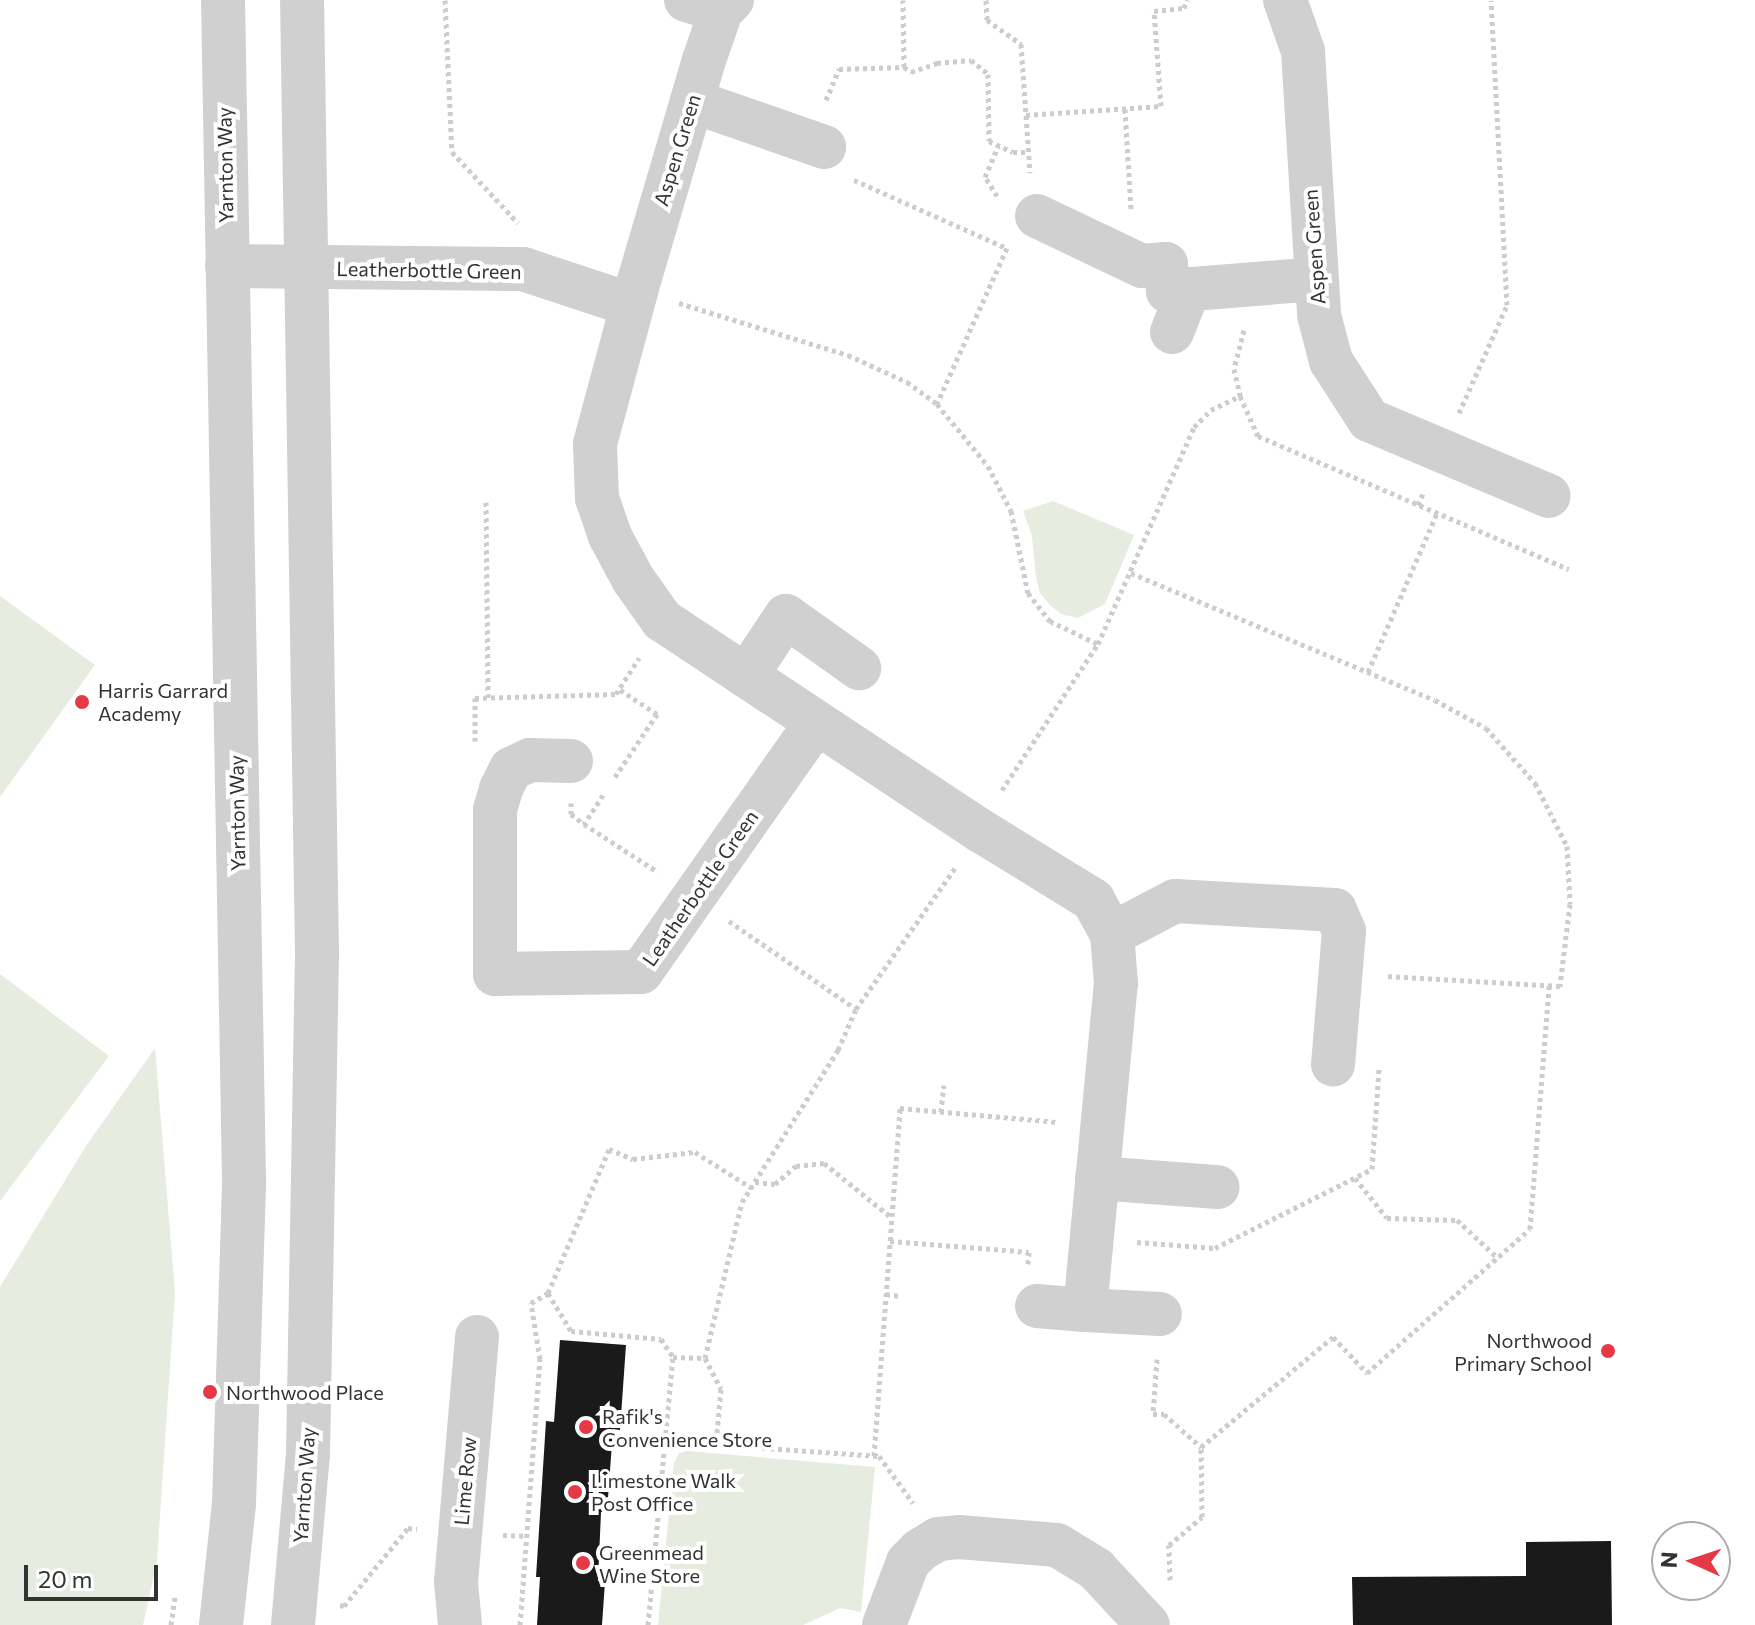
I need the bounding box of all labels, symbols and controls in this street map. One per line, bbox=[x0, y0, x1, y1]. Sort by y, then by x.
street label: Aspen Green bbox=[649, 91, 705, 209]
street label: Yarnton Way bbox=[212, 107, 238, 223]
street label: Aspen Green bbox=[1298, 189, 1330, 305]
street label: Leatherbottle Green bbox=[336, 256, 522, 284]
place label: Harris Garrard Academy bbox=[98, 678, 228, 725]
marker: Harris Garrard Academy bbox=[73, 693, 91, 711]
street label: Yarnton Way bbox=[224, 755, 250, 871]
street label: Leatherbottle Green bbox=[637, 805, 763, 971]
place label: Northwood Primary School bbox=[1454, 1328, 1592, 1375]
marker: Northwood Primary School bbox=[1599, 1342, 1617, 1360]
place label: Northwood Place bbox=[226, 1380, 384, 1404]
marker: Northwood Place bbox=[201, 1383, 219, 1401]
place label: Rafik's Convenience Store bbox=[602, 1404, 772, 1451]
marker: Rafik's Convenience Store bbox=[577, 1418, 595, 1436]
street label: Yarnton Way bbox=[288, 1426, 320, 1544]
street label: Lime Row bbox=[449, 1436, 481, 1526]
place label: Limestone Walk Post Office bbox=[591, 1468, 736, 1515]
marker: Limestone Walk Post Office bbox=[566, 1483, 584, 1501]
north arrow bbox=[1651, 1521, 1731, 1601]
place label: Greenmead Wine Store bbox=[599, 1540, 704, 1587]
scale bar bbox=[28, 1549, 162, 1599]
text: N bbox=[1655, 1551, 1682, 1569]
marker: Greenmead Wine Store bbox=[574, 1554, 592, 1572]
text: 20 m bbox=[38, 1564, 92, 1593]

